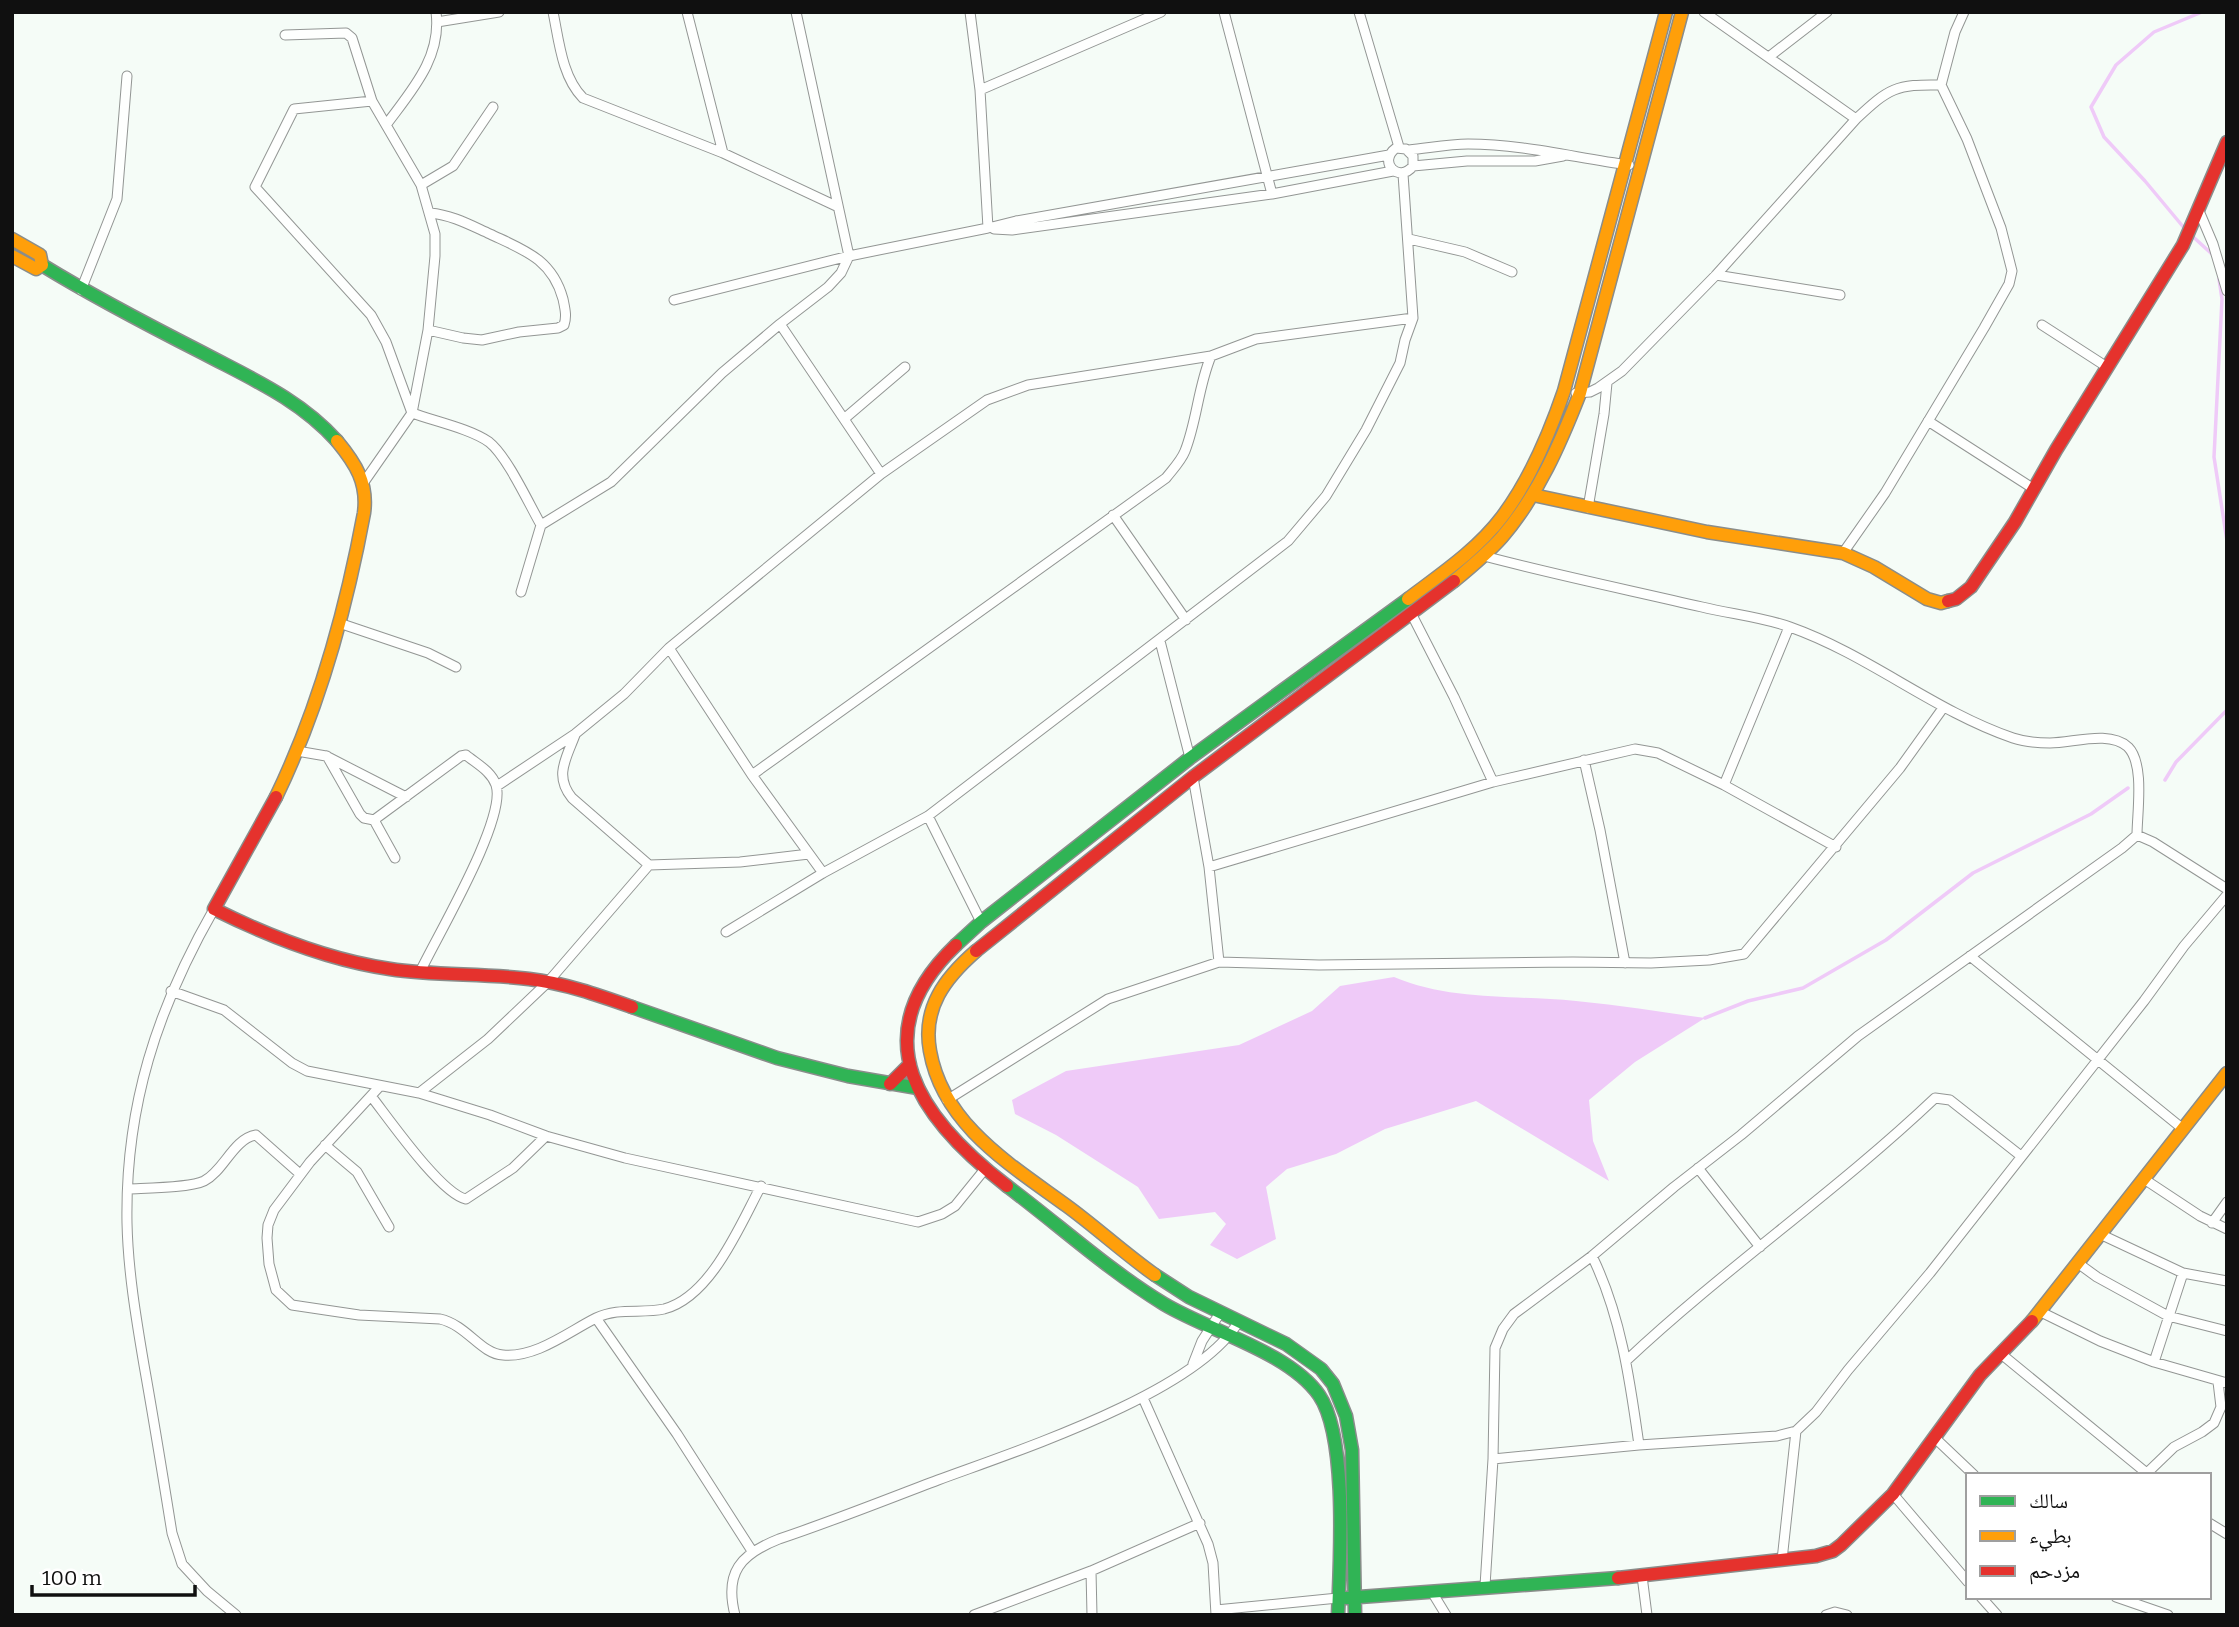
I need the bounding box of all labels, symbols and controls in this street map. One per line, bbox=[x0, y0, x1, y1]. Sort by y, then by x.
legend bbox=[1966, 1473, 2211, 1599]
text: سالك bbox=[2029, 1488, 2068, 1514]
text: بطيء bbox=[2029, 1523, 2072, 1552]
scale bar bbox=[32, 1554, 194, 1598]
text: مزدحم bbox=[2029, 1558, 2080, 1585]
text: 100 m bbox=[42, 1565, 102, 1591]

